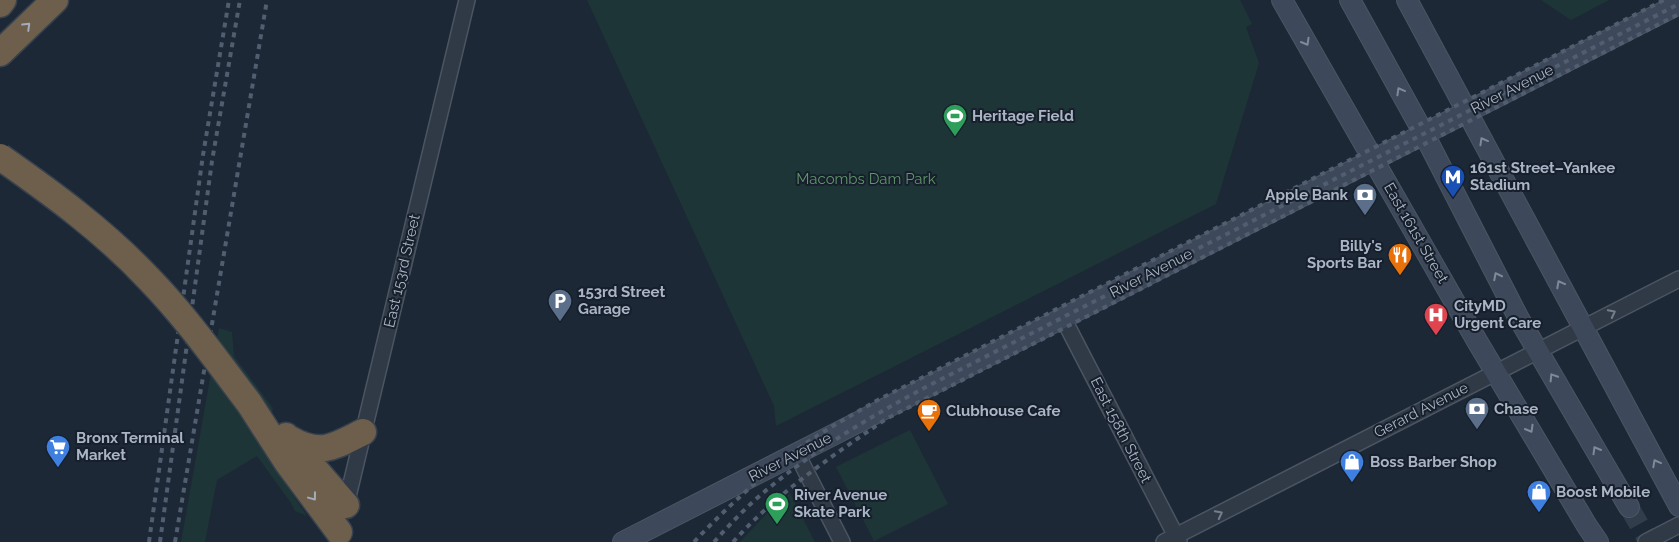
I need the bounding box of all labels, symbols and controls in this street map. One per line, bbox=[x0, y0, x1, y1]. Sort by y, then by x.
one-way arrow bbox=[21, 23, 30, 32]
one-way arrow bbox=[1300, 37, 1310, 46]
street label: River Avenue bbox=[1468, 60, 1557, 118]
one-way arrow bbox=[1397, 87, 1407, 96]
sports icon: Heritage Field bbox=[942, 103, 968, 137]
place label: Heritage Field bbox=[972, 107, 1074, 125]
one-way arrow bbox=[1479, 137, 1489, 146]
place label: 161st Street–Yankee Stadium bbox=[1470, 159, 1615, 194]
metro station icon: 161st Street–Yankee Stadium bbox=[1440, 164, 1466, 198]
park label: Macombs Dam Park bbox=[796, 170, 936, 188]
street label: East 161st Street bbox=[1380, 180, 1452, 286]
bank icon: Apple Bank bbox=[1352, 182, 1378, 216]
place label: Apple Bank bbox=[1265, 186, 1349, 204]
street label: East 153rd Street bbox=[380, 213, 424, 329]
place label: Billy's Sports Bar bbox=[1307, 237, 1382, 272]
restaurant icon: Billy's Sports Bar bbox=[1387, 242, 1413, 276]
street label: River Avenue bbox=[1107, 244, 1196, 302]
one-way arrow bbox=[1493, 273, 1503, 282]
one-way arrow bbox=[1557, 280, 1567, 289]
place label: 153rd Street Garage bbox=[578, 283, 665, 318]
parking icon: 153rd Street Garage bbox=[547, 288, 573, 322]
place label: CityMD Urgent Care bbox=[1454, 297, 1541, 332]
hospital icon: CityMD Urgent Care bbox=[1423, 302, 1449, 336]
one-way arrow bbox=[1607, 308, 1616, 319]
one-way arrow bbox=[1550, 373, 1560, 382]
street label: East 158th Street bbox=[1087, 374, 1155, 486]
street label: Gerard Avenue bbox=[1371, 378, 1471, 441]
bank icon: Chase bbox=[1464, 396, 1490, 430]
cafe icon: Clubhouse Cafe bbox=[916, 398, 942, 432]
place label: Chase bbox=[1494, 400, 1538, 418]
place label: Clubhouse Cafe bbox=[946, 402, 1061, 420]
one-way arrow bbox=[1523, 423, 1533, 432]
street label: River Avenue bbox=[746, 428, 835, 486]
place label: Bronx Terminal Market bbox=[76, 429, 184, 464]
supermarket icon: Bronx Terminal Market bbox=[45, 434, 71, 468]
one-way arrow bbox=[1592, 446, 1602, 455]
shop icon: Boss Barber Shop bbox=[1339, 449, 1365, 483]
place label: Boss Barber Shop bbox=[1370, 453, 1497, 471]
one-way arrow bbox=[1652, 459, 1662, 468]
shop icon: Boost Mobile bbox=[1526, 479, 1552, 513]
place label: Boost Mobile bbox=[1556, 483, 1650, 501]
place label: River Avenue Skate Park bbox=[794, 486, 887, 521]
one-way arrow bbox=[307, 491, 316, 501]
sports icon: River Avenue Skate Park bbox=[764, 491, 790, 525]
one-way arrow bbox=[1214, 510, 1223, 520]

